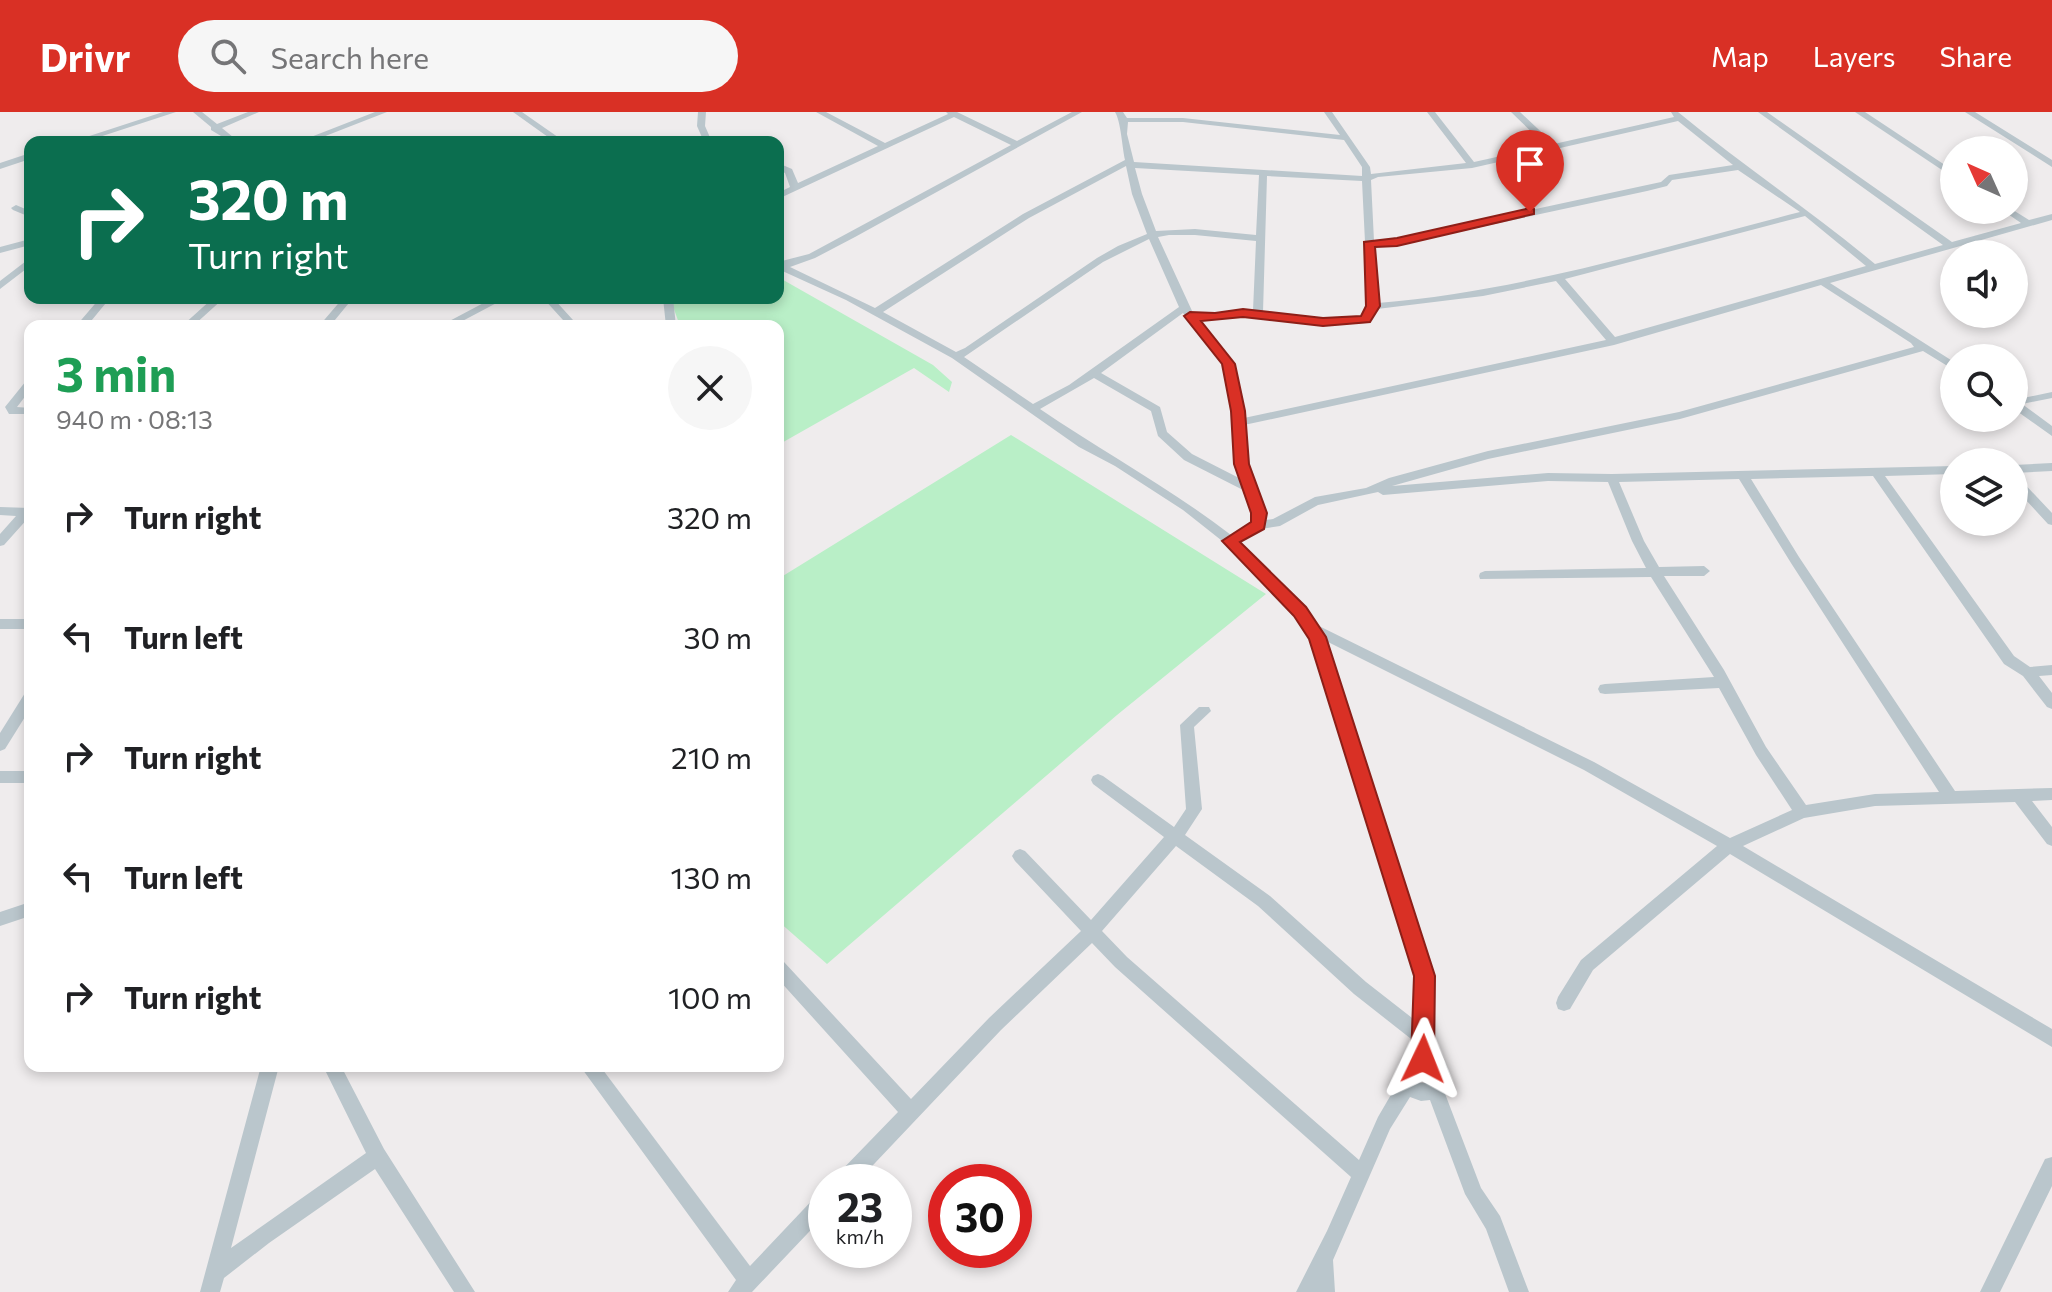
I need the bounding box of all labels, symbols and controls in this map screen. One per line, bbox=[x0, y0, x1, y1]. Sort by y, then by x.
search box bbox=[178, 20, 738, 92]
text: Drivr bbox=[40, 33, 130, 80]
icon: search bbox=[206, 34, 250, 78]
text: Search here bbox=[270, 38, 429, 75]
text: Map bbox=[1711, 39, 1769, 73]
text: Layers bbox=[1813, 39, 1895, 73]
text: Share bbox=[1939, 39, 2012, 73]
pin bbox=[1496, 130, 1564, 212]
north arrow bbox=[1940, 136, 2028, 224]
map controls bbox=[1940, 136, 2028, 536]
icon: arrive bbox=[1508, 142, 1552, 186]
text: 320 m bbox=[188, 163, 349, 232]
icon: right bbox=[56, 168, 160, 272]
text: Turn right bbox=[188, 232, 349, 276]
button: sound bbox=[1940, 240, 2028, 328]
text: 3 min bbox=[56, 343, 176, 402]
button: search bbox=[1940, 344, 2028, 432]
button: close bbox=[668, 346, 752, 430]
text: 940 m · 08:13 bbox=[56, 403, 213, 434]
button: layers bbox=[1940, 448, 2028, 536]
icon: right bbox=[56, 494, 100, 538]
text: Turn right bbox=[124, 498, 261, 535]
text: 320 m bbox=[667, 498, 752, 535]
icon: left bbox=[56, 614, 100, 658]
text: Turn left bbox=[124, 618, 243, 655]
text: 30 m bbox=[683, 618, 752, 655]
icon: right bbox=[56, 734, 100, 778]
text: Turn right bbox=[124, 738, 261, 775]
text: 210 m bbox=[671, 738, 752, 775]
icon: left bbox=[56, 854, 100, 898]
text: Turn left bbox=[124, 858, 243, 895]
text: 130 m bbox=[671, 858, 752, 895]
icon: right bbox=[56, 974, 100, 1018]
text: Turn right bbox=[124, 978, 261, 1015]
text: 100 m bbox=[668, 978, 752, 1015]
position arrow bbox=[1381, 1017, 1465, 1101]
speed limit sign: 30 bbox=[928, 1164, 1032, 1268]
text: 23 bbox=[837, 1181, 883, 1230]
text: km/h bbox=[836, 1224, 884, 1248]

